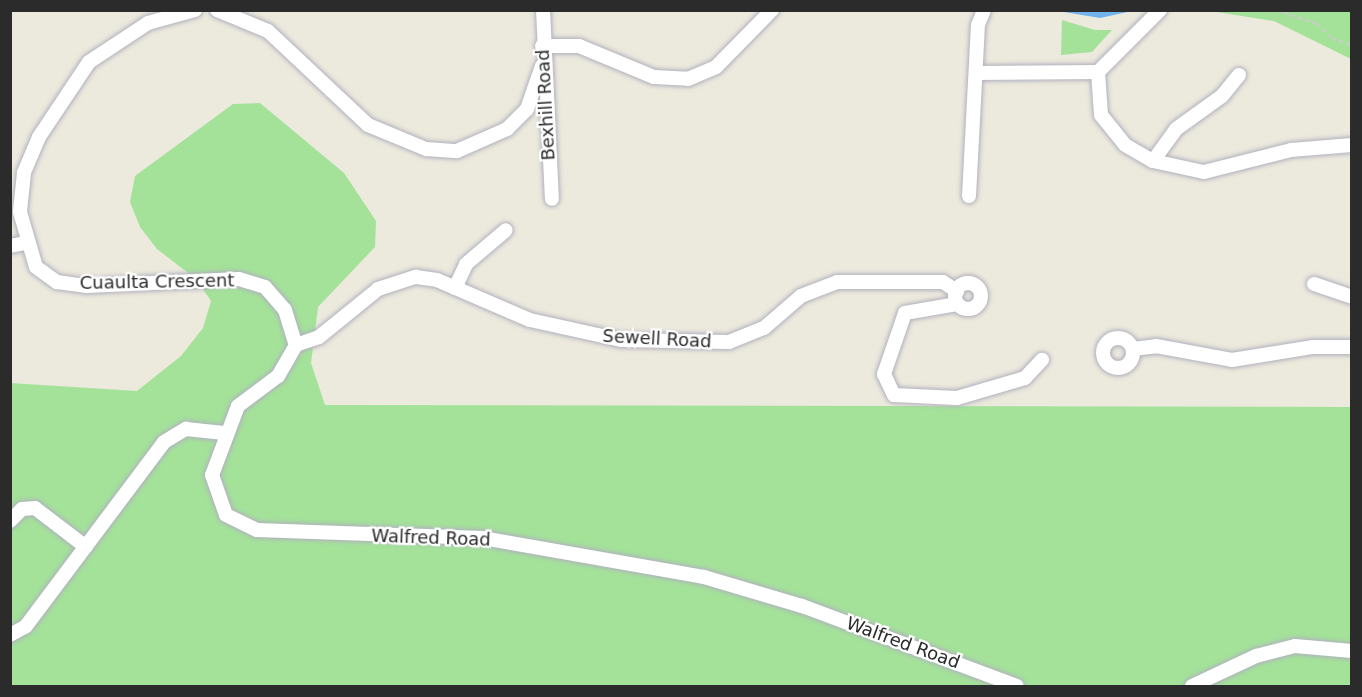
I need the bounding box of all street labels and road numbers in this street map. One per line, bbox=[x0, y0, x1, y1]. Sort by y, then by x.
street label: Bexhill Road bbox=[532, 49, 560, 161]
street label: Cuaulta Crescent bbox=[79, 270, 235, 294]
street label: Sewell Road bbox=[602, 325, 712, 353]
street label: Walfred Road bbox=[371, 525, 491, 551]
street label: Walfred Road bbox=[843, 612, 963, 674]

